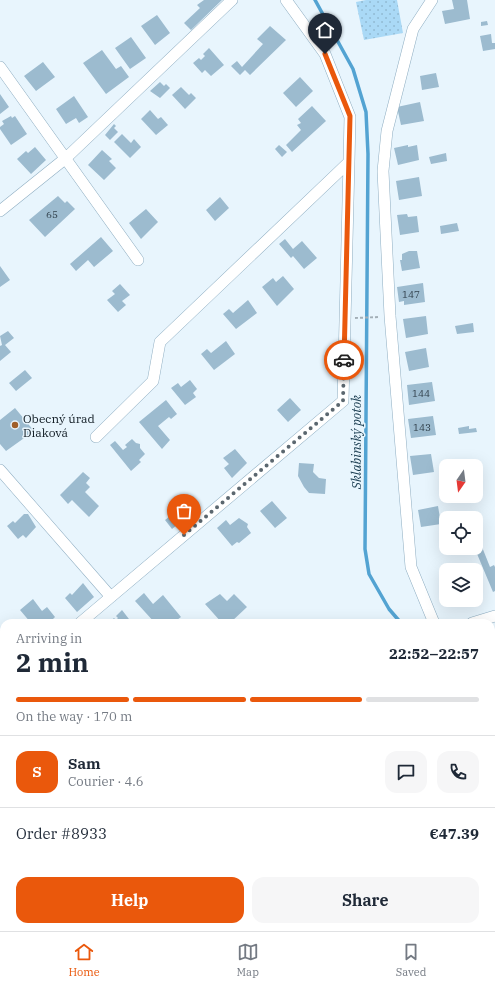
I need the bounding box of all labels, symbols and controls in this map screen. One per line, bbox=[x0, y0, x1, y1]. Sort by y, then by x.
pin bbox=[308, 13, 342, 54]
icon: home bbox=[314, 19, 336, 41]
house number: 65 bbox=[46, 208, 58, 221]
house number: 147 bbox=[402, 288, 420, 301]
courier bbox=[324, 340, 364, 380]
icon: car bbox=[333, 349, 355, 371]
house number: 144 bbox=[412, 387, 430, 400]
water label: Sklabinský potok bbox=[348, 395, 365, 490]
place label: Obecný úrad Diaková bbox=[23, 411, 95, 440]
marker: Obecný úrad Diaková bbox=[10, 420, 20, 430]
house number: 143 bbox=[413, 421, 431, 434]
north arrow bbox=[439, 459, 483, 503]
map controls bbox=[439, 459, 483, 607]
pin bbox=[167, 494, 201, 535]
icon: bag bbox=[173, 500, 195, 522]
button: locate bbox=[439, 511, 483, 555]
button: layers bbox=[439, 563, 483, 607]
text: Arriving in bbox=[16, 630, 82, 647]
text: 22:52–22:57 bbox=[389, 644, 479, 663]
text: 2 min bbox=[16, 645, 89, 679]
text: On the way · 170 m bbox=[16, 708, 132, 725]
button: chat bbox=[385, 751, 427, 793]
button: phone bbox=[437, 751, 479, 793]
text: Sam bbox=[68, 754, 101, 773]
text: S bbox=[32, 762, 42, 781]
text: Courier · 4.6 bbox=[68, 773, 144, 790]
text: Order #8933 bbox=[16, 824, 107, 843]
text: €47.39 bbox=[429, 824, 479, 843]
button: Help bbox=[16, 877, 244, 923]
button: Share bbox=[252, 877, 479, 923]
tab: Home bbox=[68, 941, 100, 979]
tab: Map bbox=[237, 941, 259, 979]
tab: Saved bbox=[396, 941, 427, 979]

